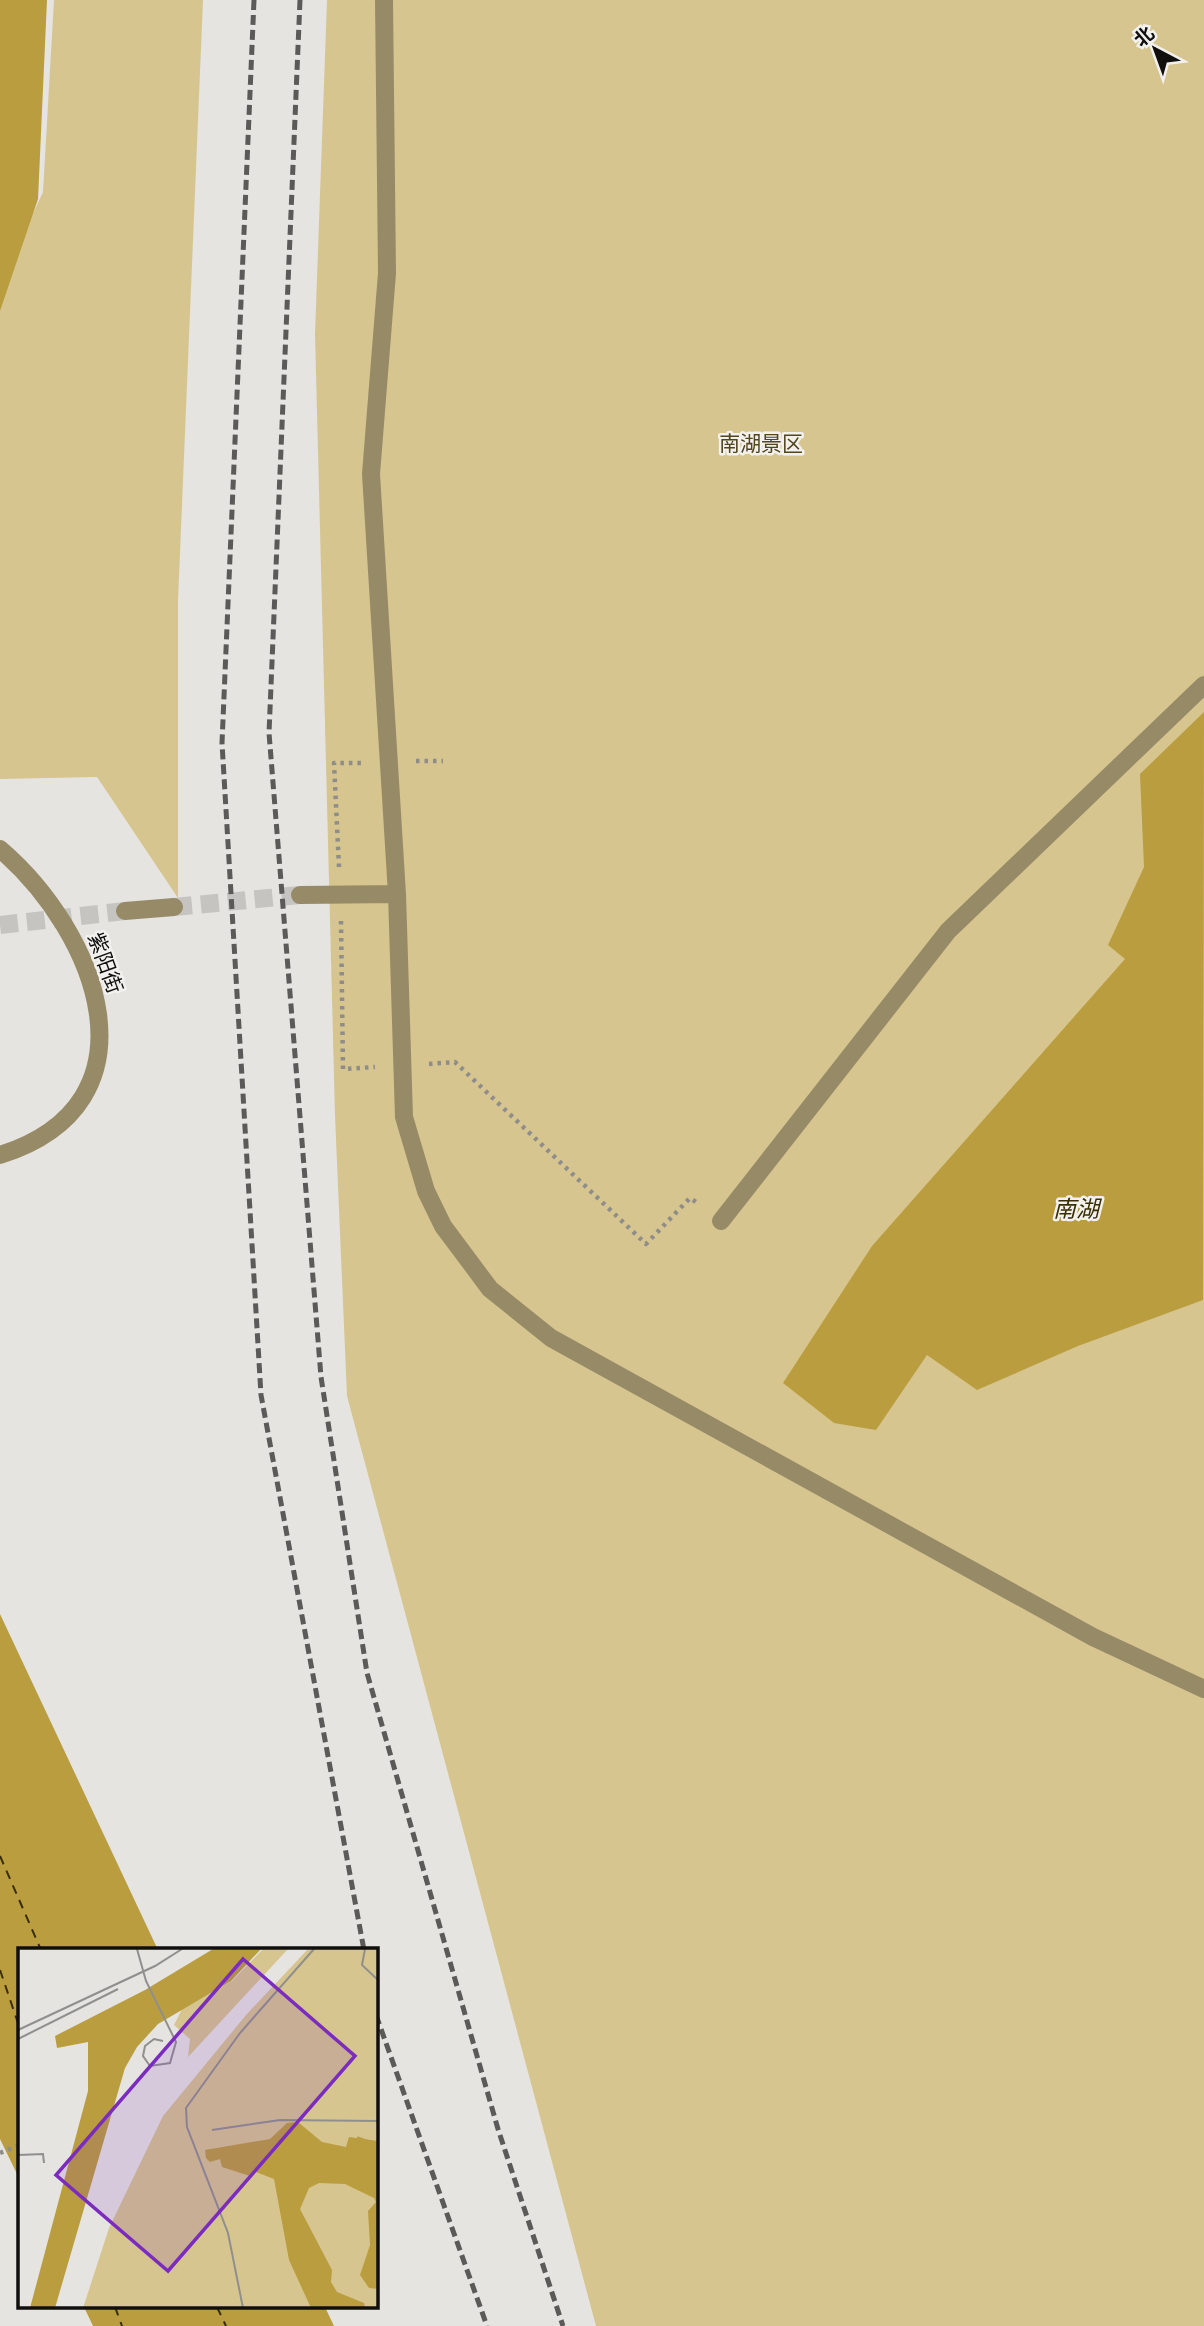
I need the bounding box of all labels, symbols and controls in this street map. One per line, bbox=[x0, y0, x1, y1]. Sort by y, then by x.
north arrow bbox=[1120, 14, 1190, 84]
text: 北 bbox=[1128, 20, 1160, 53]
park label: 南湖景区 bbox=[719, 429, 803, 459]
street label: 紫阳街 bbox=[80, 928, 130, 998]
water label: 南湖 bbox=[1053, 1192, 1102, 1226]
inset map bbox=[18, 1948, 378, 2308]

